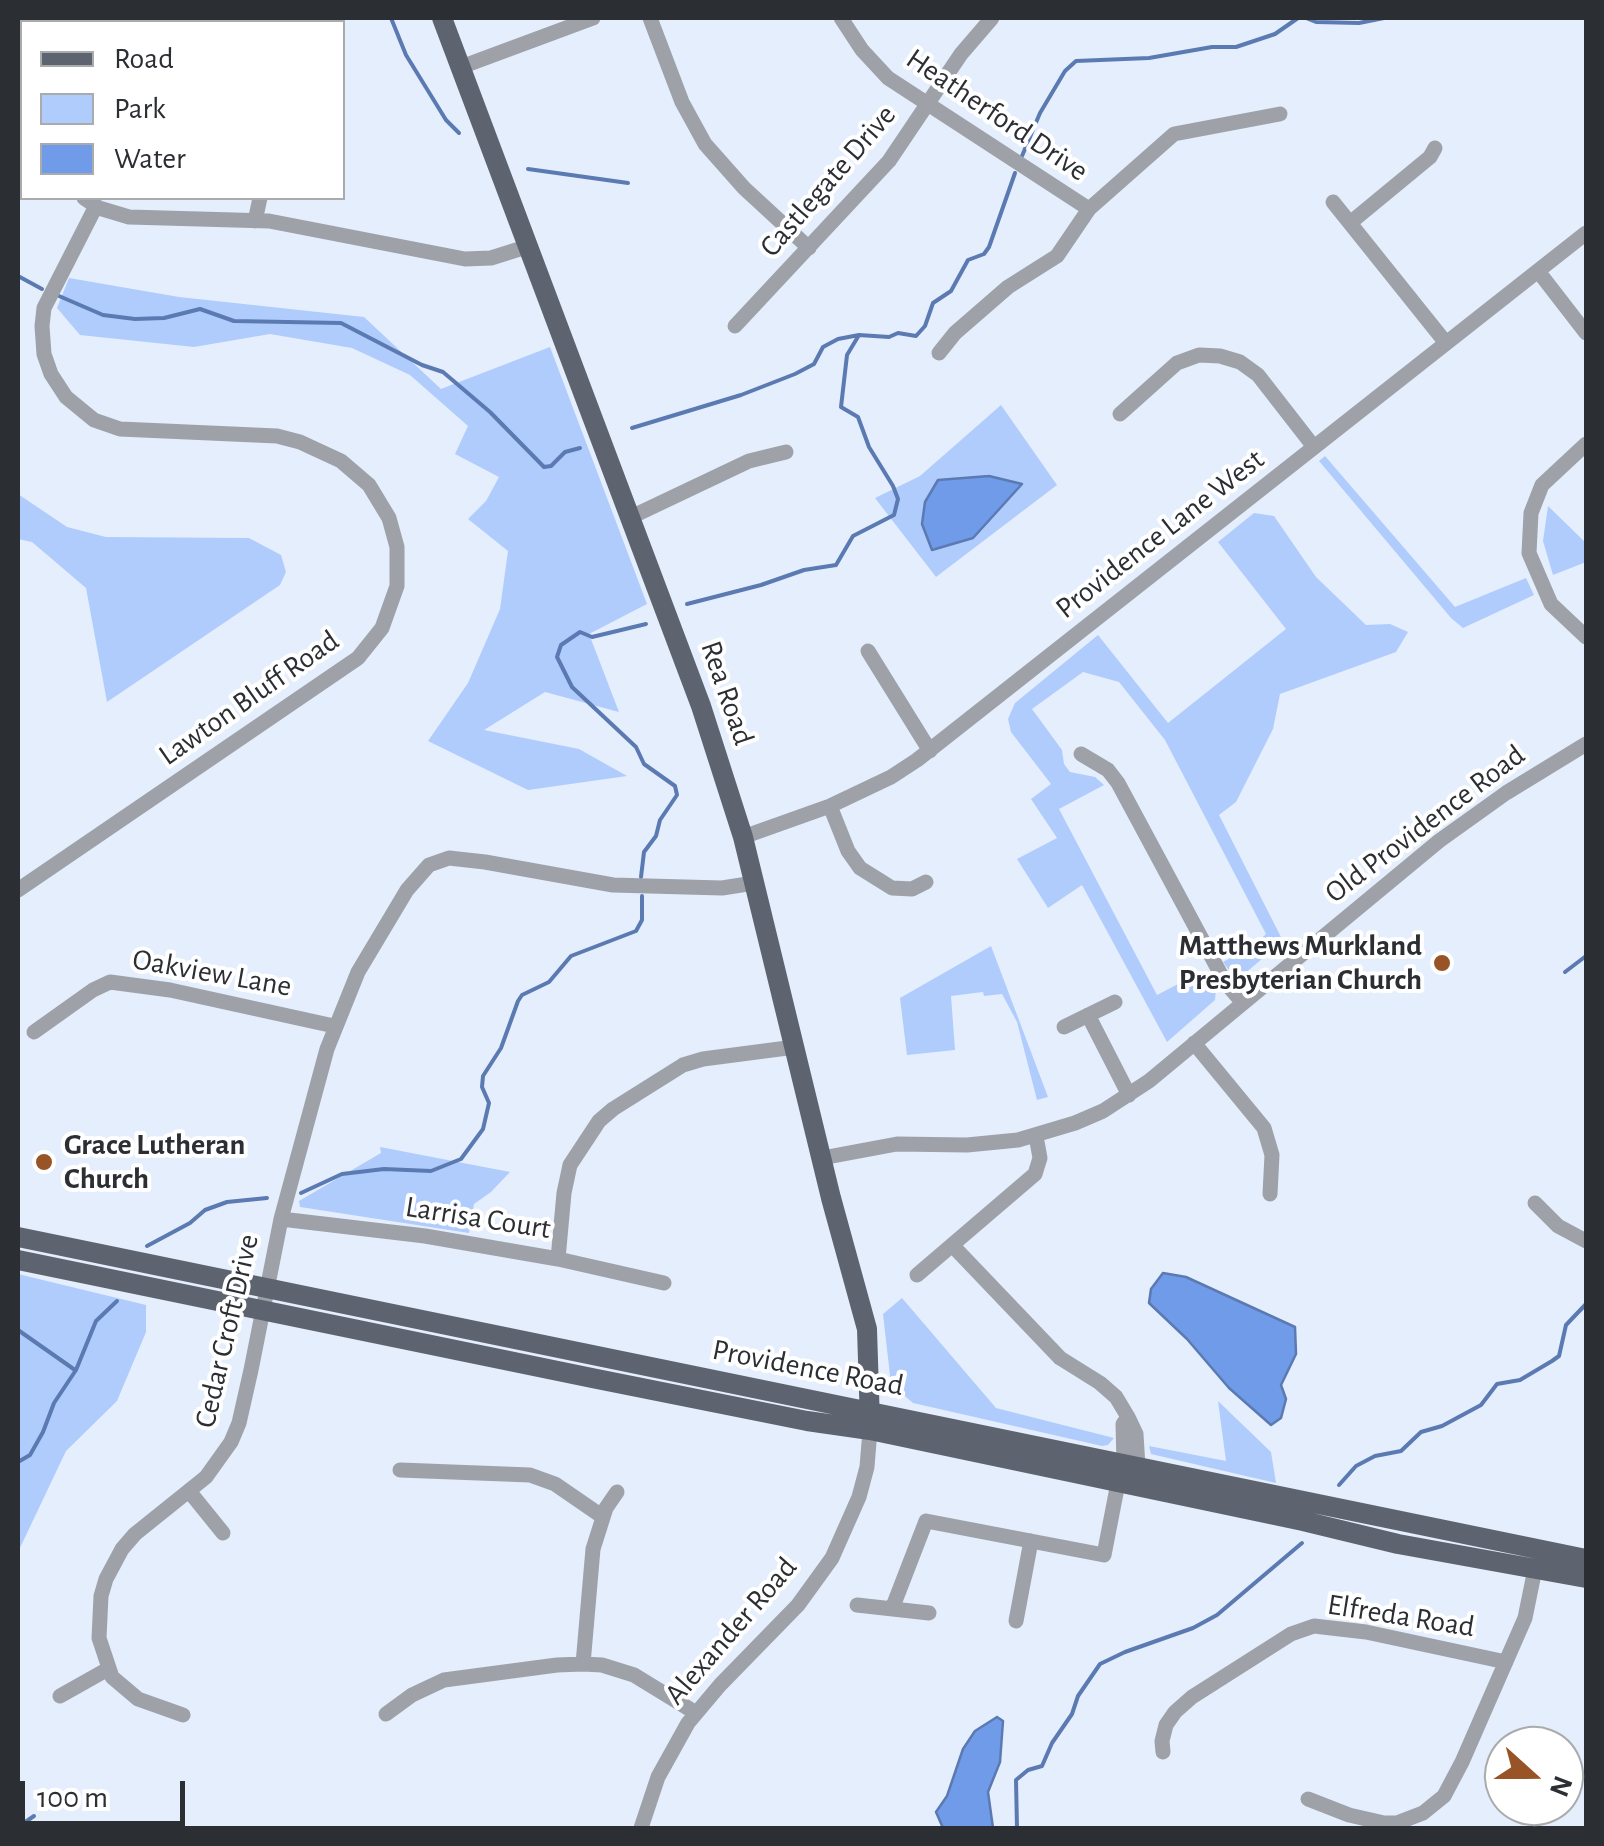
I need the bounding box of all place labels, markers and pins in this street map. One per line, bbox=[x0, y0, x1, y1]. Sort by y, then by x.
place label: Matthews Murkland Presbyterian Church bbox=[1179, 928, 1422, 998]
marker: Matthews Murkland Presbyterian Church bbox=[1431, 952, 1453, 974]
place label: Grace Lutheran Church bbox=[64, 1127, 245, 1198]
marker: Grace Lutheran Church bbox=[33, 1151, 55, 1173]

